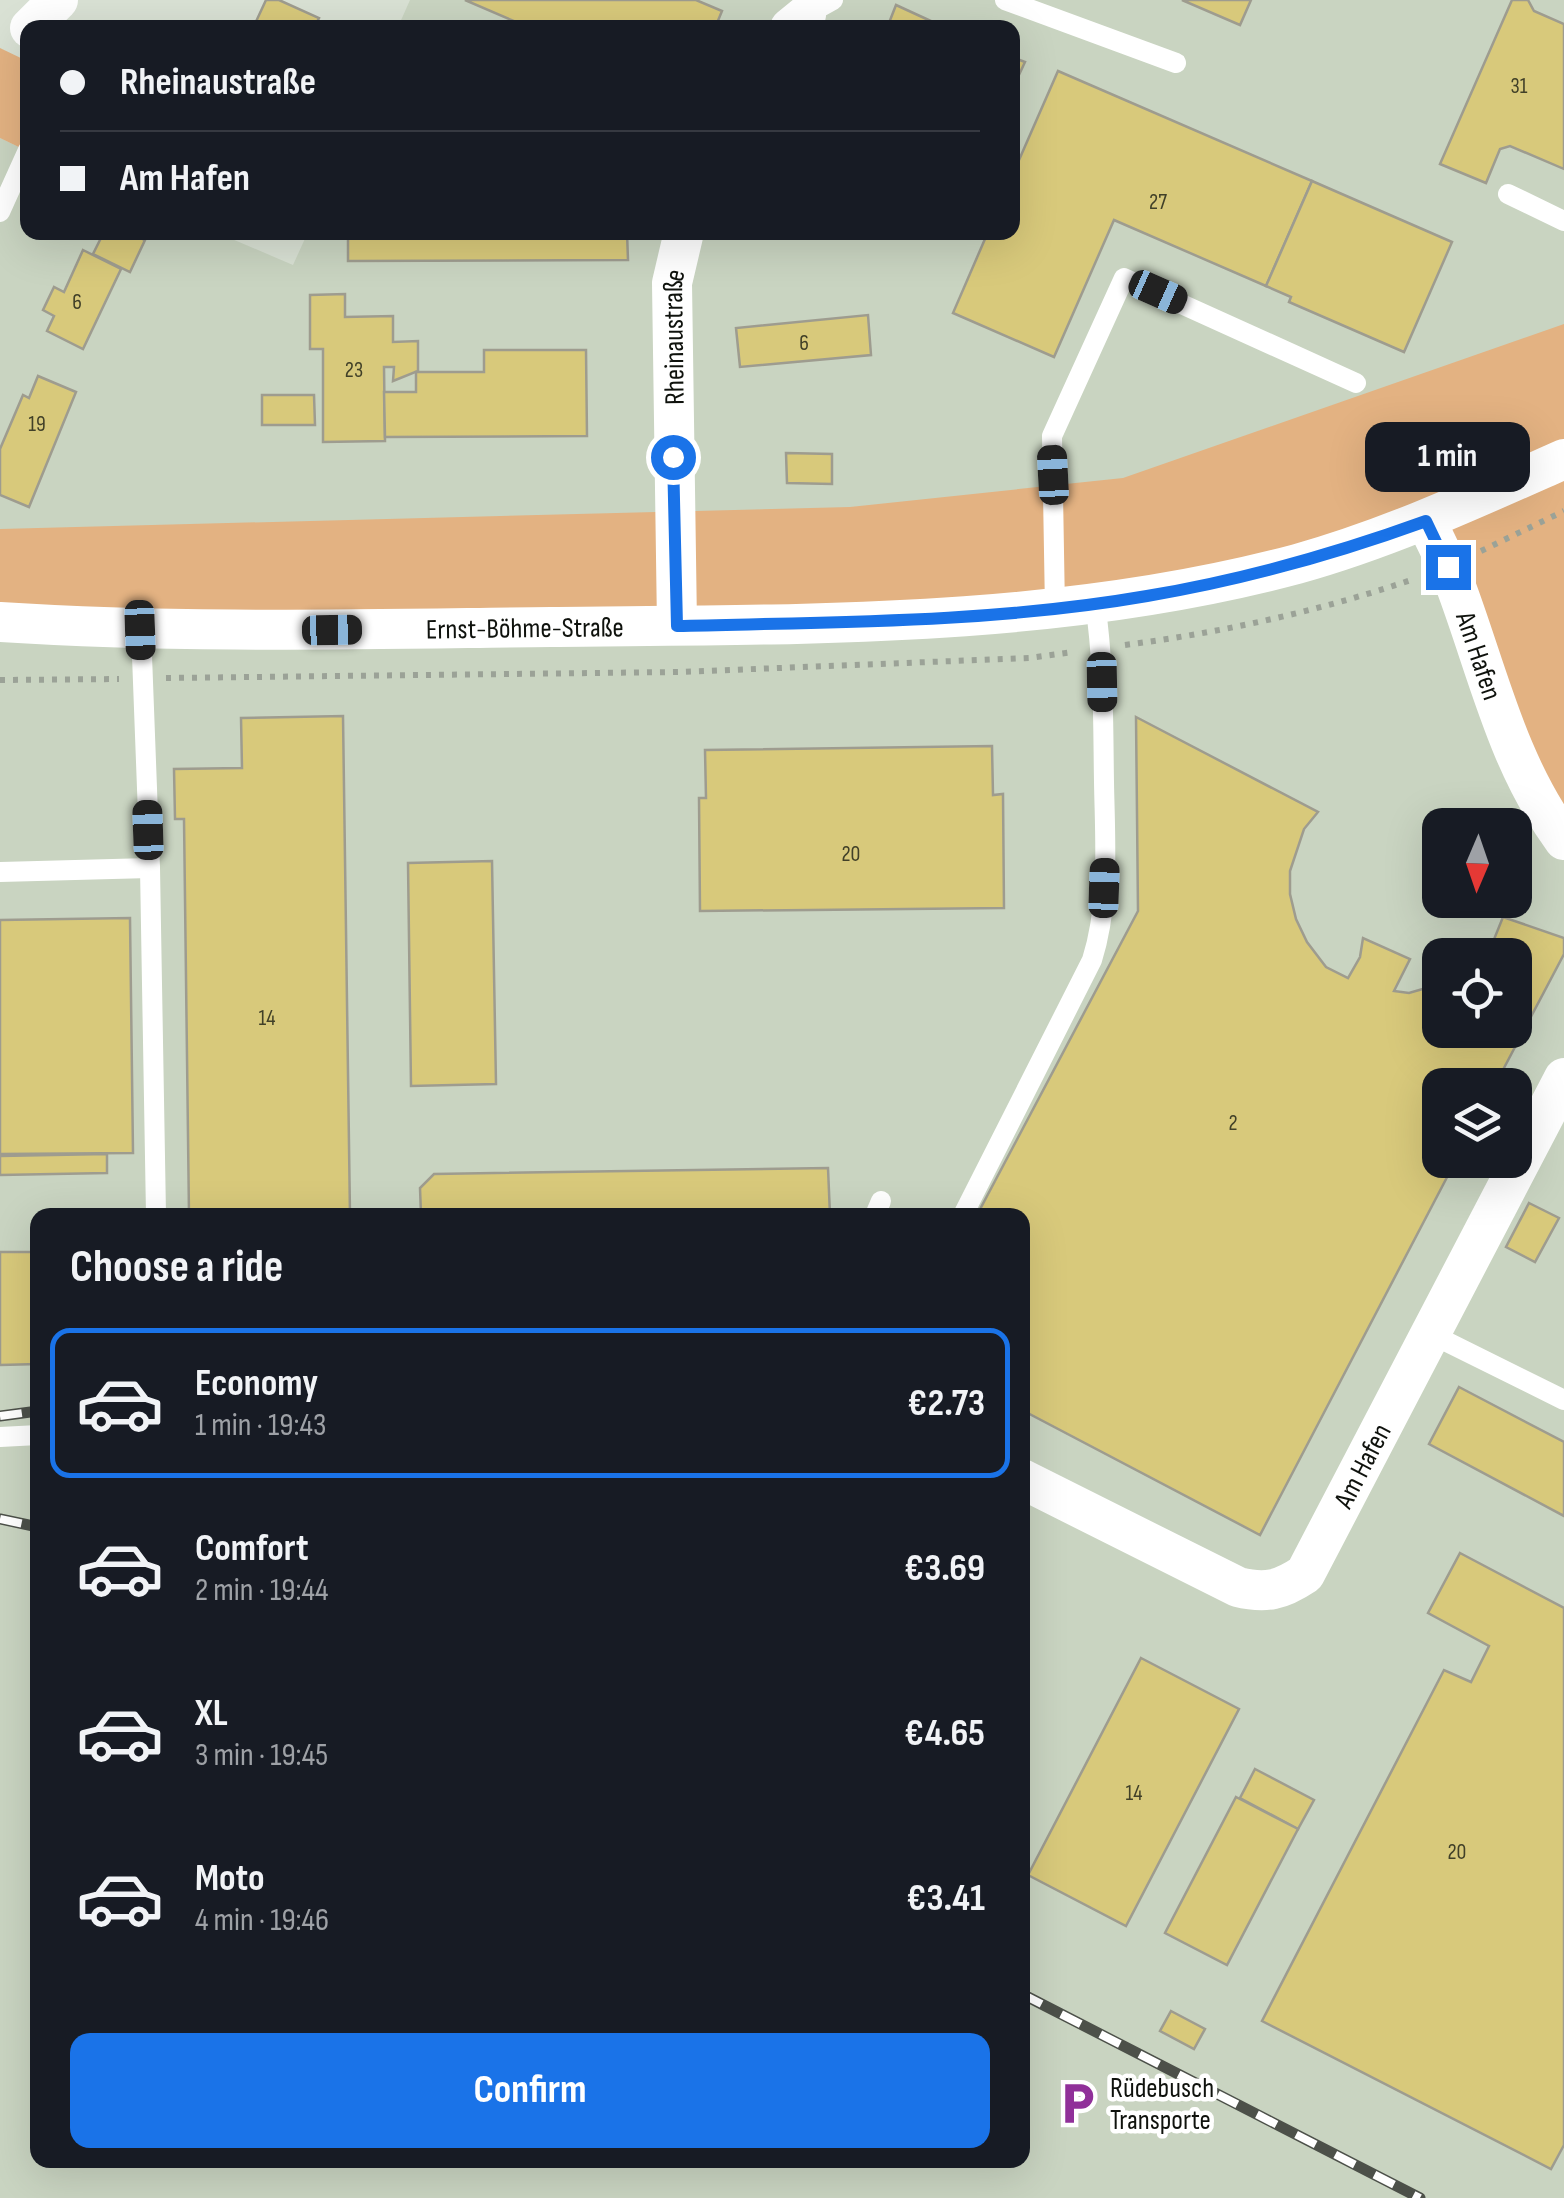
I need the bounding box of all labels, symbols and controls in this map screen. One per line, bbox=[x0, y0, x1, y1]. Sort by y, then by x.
text: Rheinaustraße bbox=[120, 60, 316, 105]
house number: 31 bbox=[1511, 73, 1528, 100]
text: Am Hafen bbox=[120, 156, 250, 201]
house number: 27 bbox=[1149, 189, 1167, 216]
street label: Rheinaustraße bbox=[657, 266, 693, 405]
car bbox=[1124, 266, 1192, 318]
house number: 6 bbox=[72, 289, 82, 316]
house number: 6 bbox=[799, 330, 809, 357]
house number: 23 bbox=[345, 357, 363, 384]
house number: 19 bbox=[28, 411, 46, 438]
callout: 1 min bbox=[1366, 422, 1530, 492]
route start bbox=[651, 435, 696, 480]
text: 1 min bbox=[1418, 437, 1477, 476]
car bbox=[1036, 444, 1070, 506]
route end bbox=[1426, 545, 1471, 590]
car bbox=[124, 599, 156, 661]
street label: Am Hafen bbox=[1448, 607, 1508, 704]
street label: Ernst-Böhme-Straße bbox=[426, 611, 624, 647]
car bbox=[302, 614, 362, 646]
car bbox=[1086, 652, 1118, 712]
car bbox=[132, 799, 164, 861]
north arrow bbox=[1422, 808, 1532, 918]
map controls bbox=[1422, 808, 1532, 1178]
house number: 20 bbox=[842, 841, 860, 868]
car bbox=[1088, 857, 1120, 919]
button: locate bbox=[1422, 938, 1532, 1048]
house number: 14 bbox=[259, 1005, 275, 1032]
button: layers bbox=[1422, 1068, 1532, 1178]
house number: 2 bbox=[1228, 1110, 1238, 1137]
text: Choose a ride bbox=[70, 1240, 283, 1295]
icon: car bbox=[75, 1358, 165, 1448]
text: Economy bbox=[195, 1361, 318, 1406]
text: €2.73 bbox=[908, 1381, 985, 1426]
text: 1 min · 19:43 bbox=[195, 1406, 326, 1445]
street label: Am Hafen bbox=[1327, 1418, 1399, 1515]
icon: car bbox=[75, 1523, 165, 1613]
text: Comfort bbox=[195, 1526, 309, 1571]
text: €3.69 bbox=[904, 1546, 985, 1591]
text: 2 min · 19:44 bbox=[195, 1571, 328, 1610]
icon: car bbox=[75, 1688, 165, 1778]
text: XL bbox=[195, 1691, 228, 1736]
text: €4.65 bbox=[904, 1711, 985, 1756]
text: 3 min · 19:45 bbox=[195, 1736, 328, 1775]
house number: 14 bbox=[1126, 1780, 1142, 1807]
house number: 20 bbox=[1448, 1839, 1466, 1866]
icon: car bbox=[75, 1853, 165, 1943]
text: Moto bbox=[195, 1856, 265, 1901]
text: €3.41 bbox=[906, 1876, 985, 1921]
text: 4 min · 19:46 bbox=[195, 1901, 329, 1940]
button: Confirm bbox=[70, 2033, 990, 2148]
place label: Rüdebusch Transporte bbox=[1110, 2072, 1214, 2137]
parking icon: Rüdebusch Transporte bbox=[1053, 2079, 1101, 2127]

